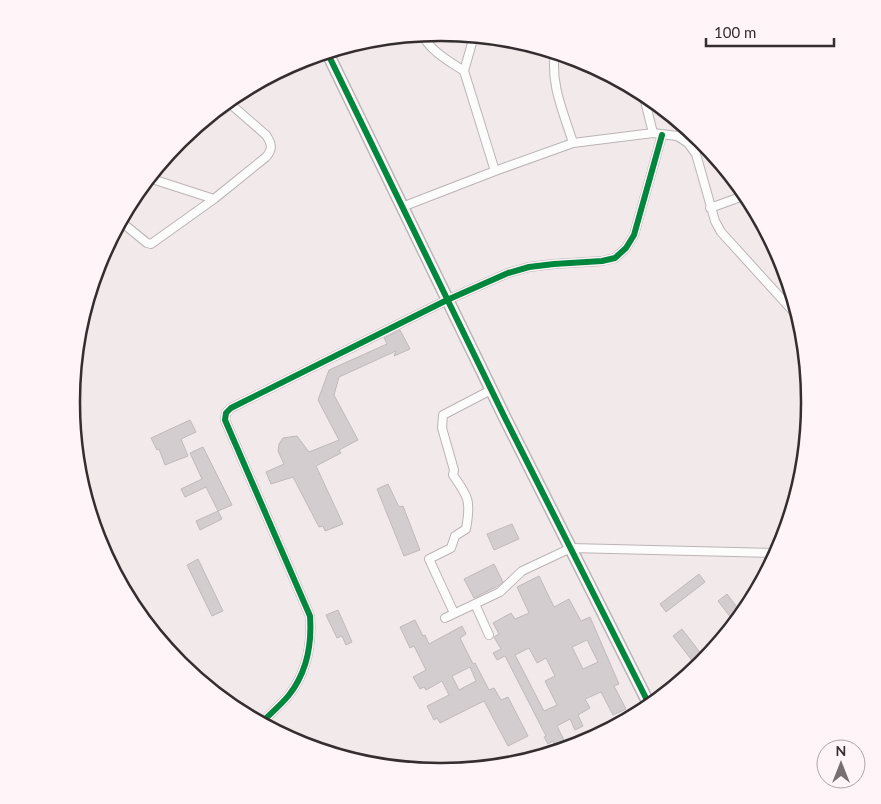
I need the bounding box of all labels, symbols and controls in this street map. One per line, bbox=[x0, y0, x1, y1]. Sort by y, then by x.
scale bar bbox=[706, 15, 834, 47]
text: 100 m bbox=[714, 23, 756, 41]
north arrow bbox=[816, 739, 866, 789]
text: N bbox=[836, 742, 846, 759]

